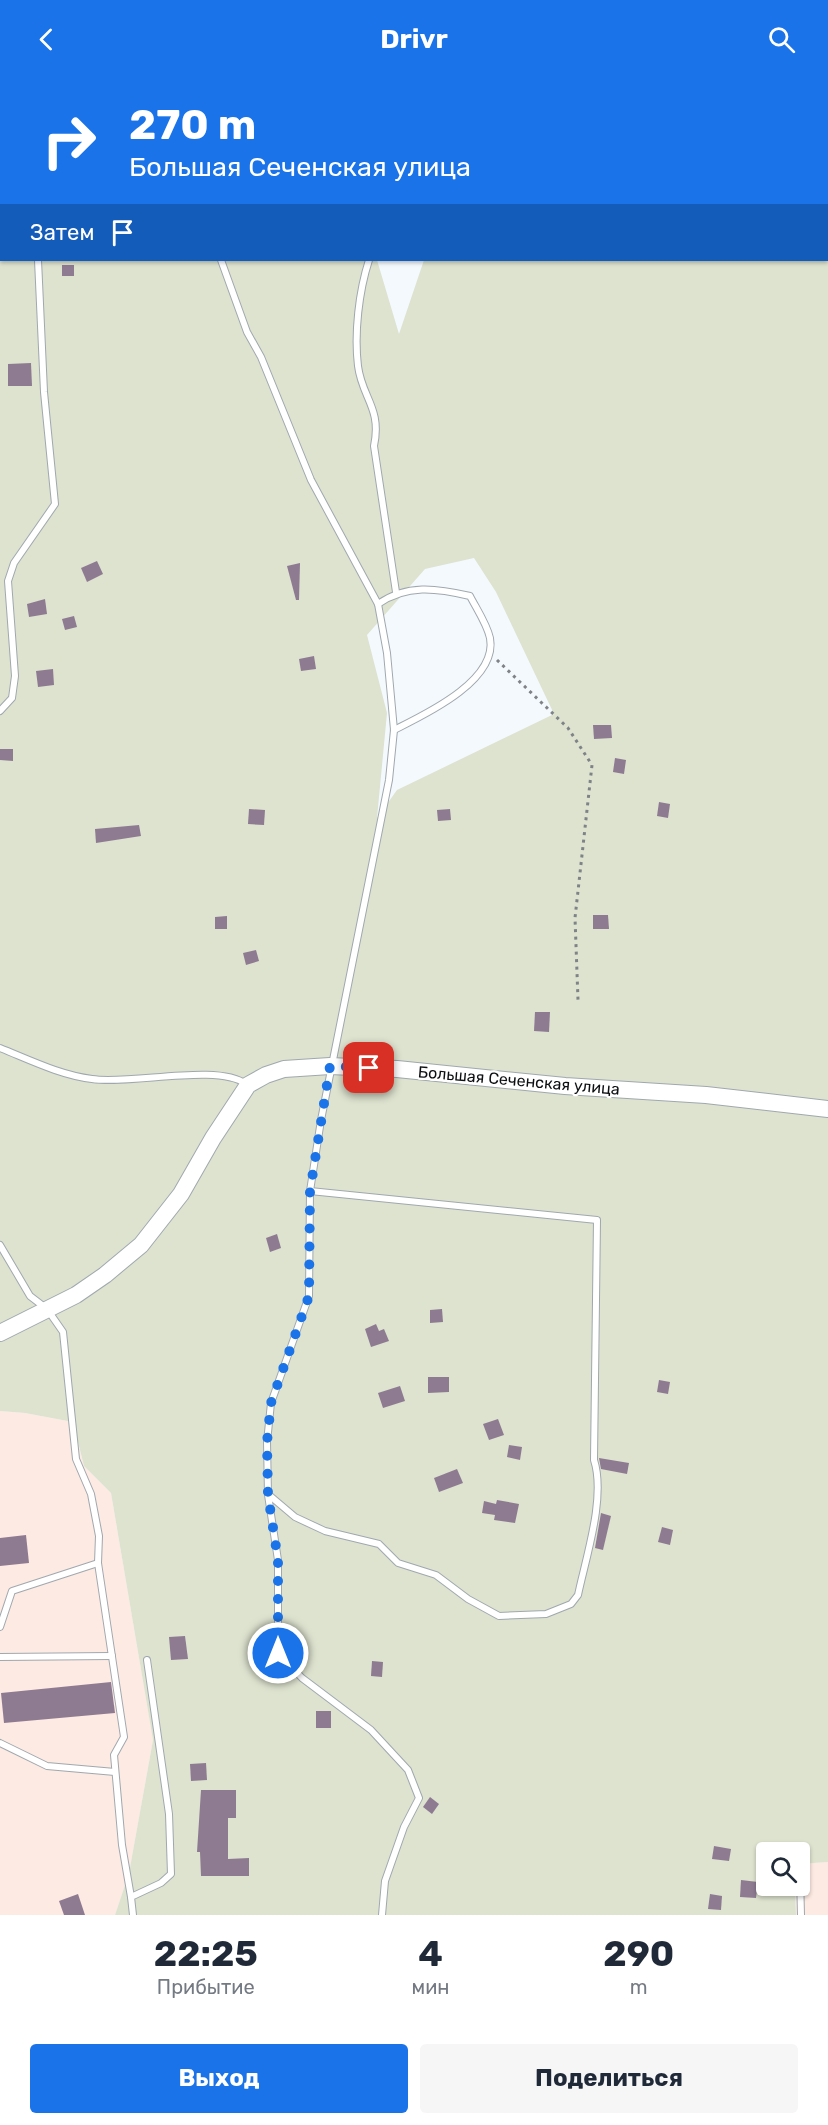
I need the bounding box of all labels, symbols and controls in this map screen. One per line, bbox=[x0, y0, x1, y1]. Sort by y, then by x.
icon: back bbox=[30, 23, 63, 56]
text: Drivr bbox=[380, 23, 448, 55]
icon: search bbox=[765, 23, 798, 56]
text: 270 m bbox=[129, 100, 256, 150]
icon: right bbox=[30, 102, 108, 180]
text: Большая Сеченская улица bbox=[129, 151, 471, 183]
icon: arrive bbox=[106, 216, 139, 249]
text: Затем bbox=[30, 219, 94, 246]
pin bbox=[343, 1042, 394, 1093]
icon: arrive bbox=[352, 1051, 385, 1084]
street label: Большая Сеченская улица bbox=[417, 1062, 621, 1099]
position arrow bbox=[246, 1621, 310, 1685]
map controls bbox=[756, 1842, 810, 1896]
button: search bbox=[756, 1842, 810, 1896]
text: 22:25 bbox=[154, 1932, 258, 1975]
text: 4 bbox=[418, 1932, 443, 1975]
text: 290 bbox=[603, 1932, 674, 1975]
text: Прибытие bbox=[157, 1975, 255, 1999]
text: мин bbox=[412, 1975, 450, 1999]
text: m bbox=[630, 1975, 648, 1999]
button: Выход bbox=[30, 2044, 408, 2113]
button: Поделиться bbox=[420, 2044, 798, 2113]

